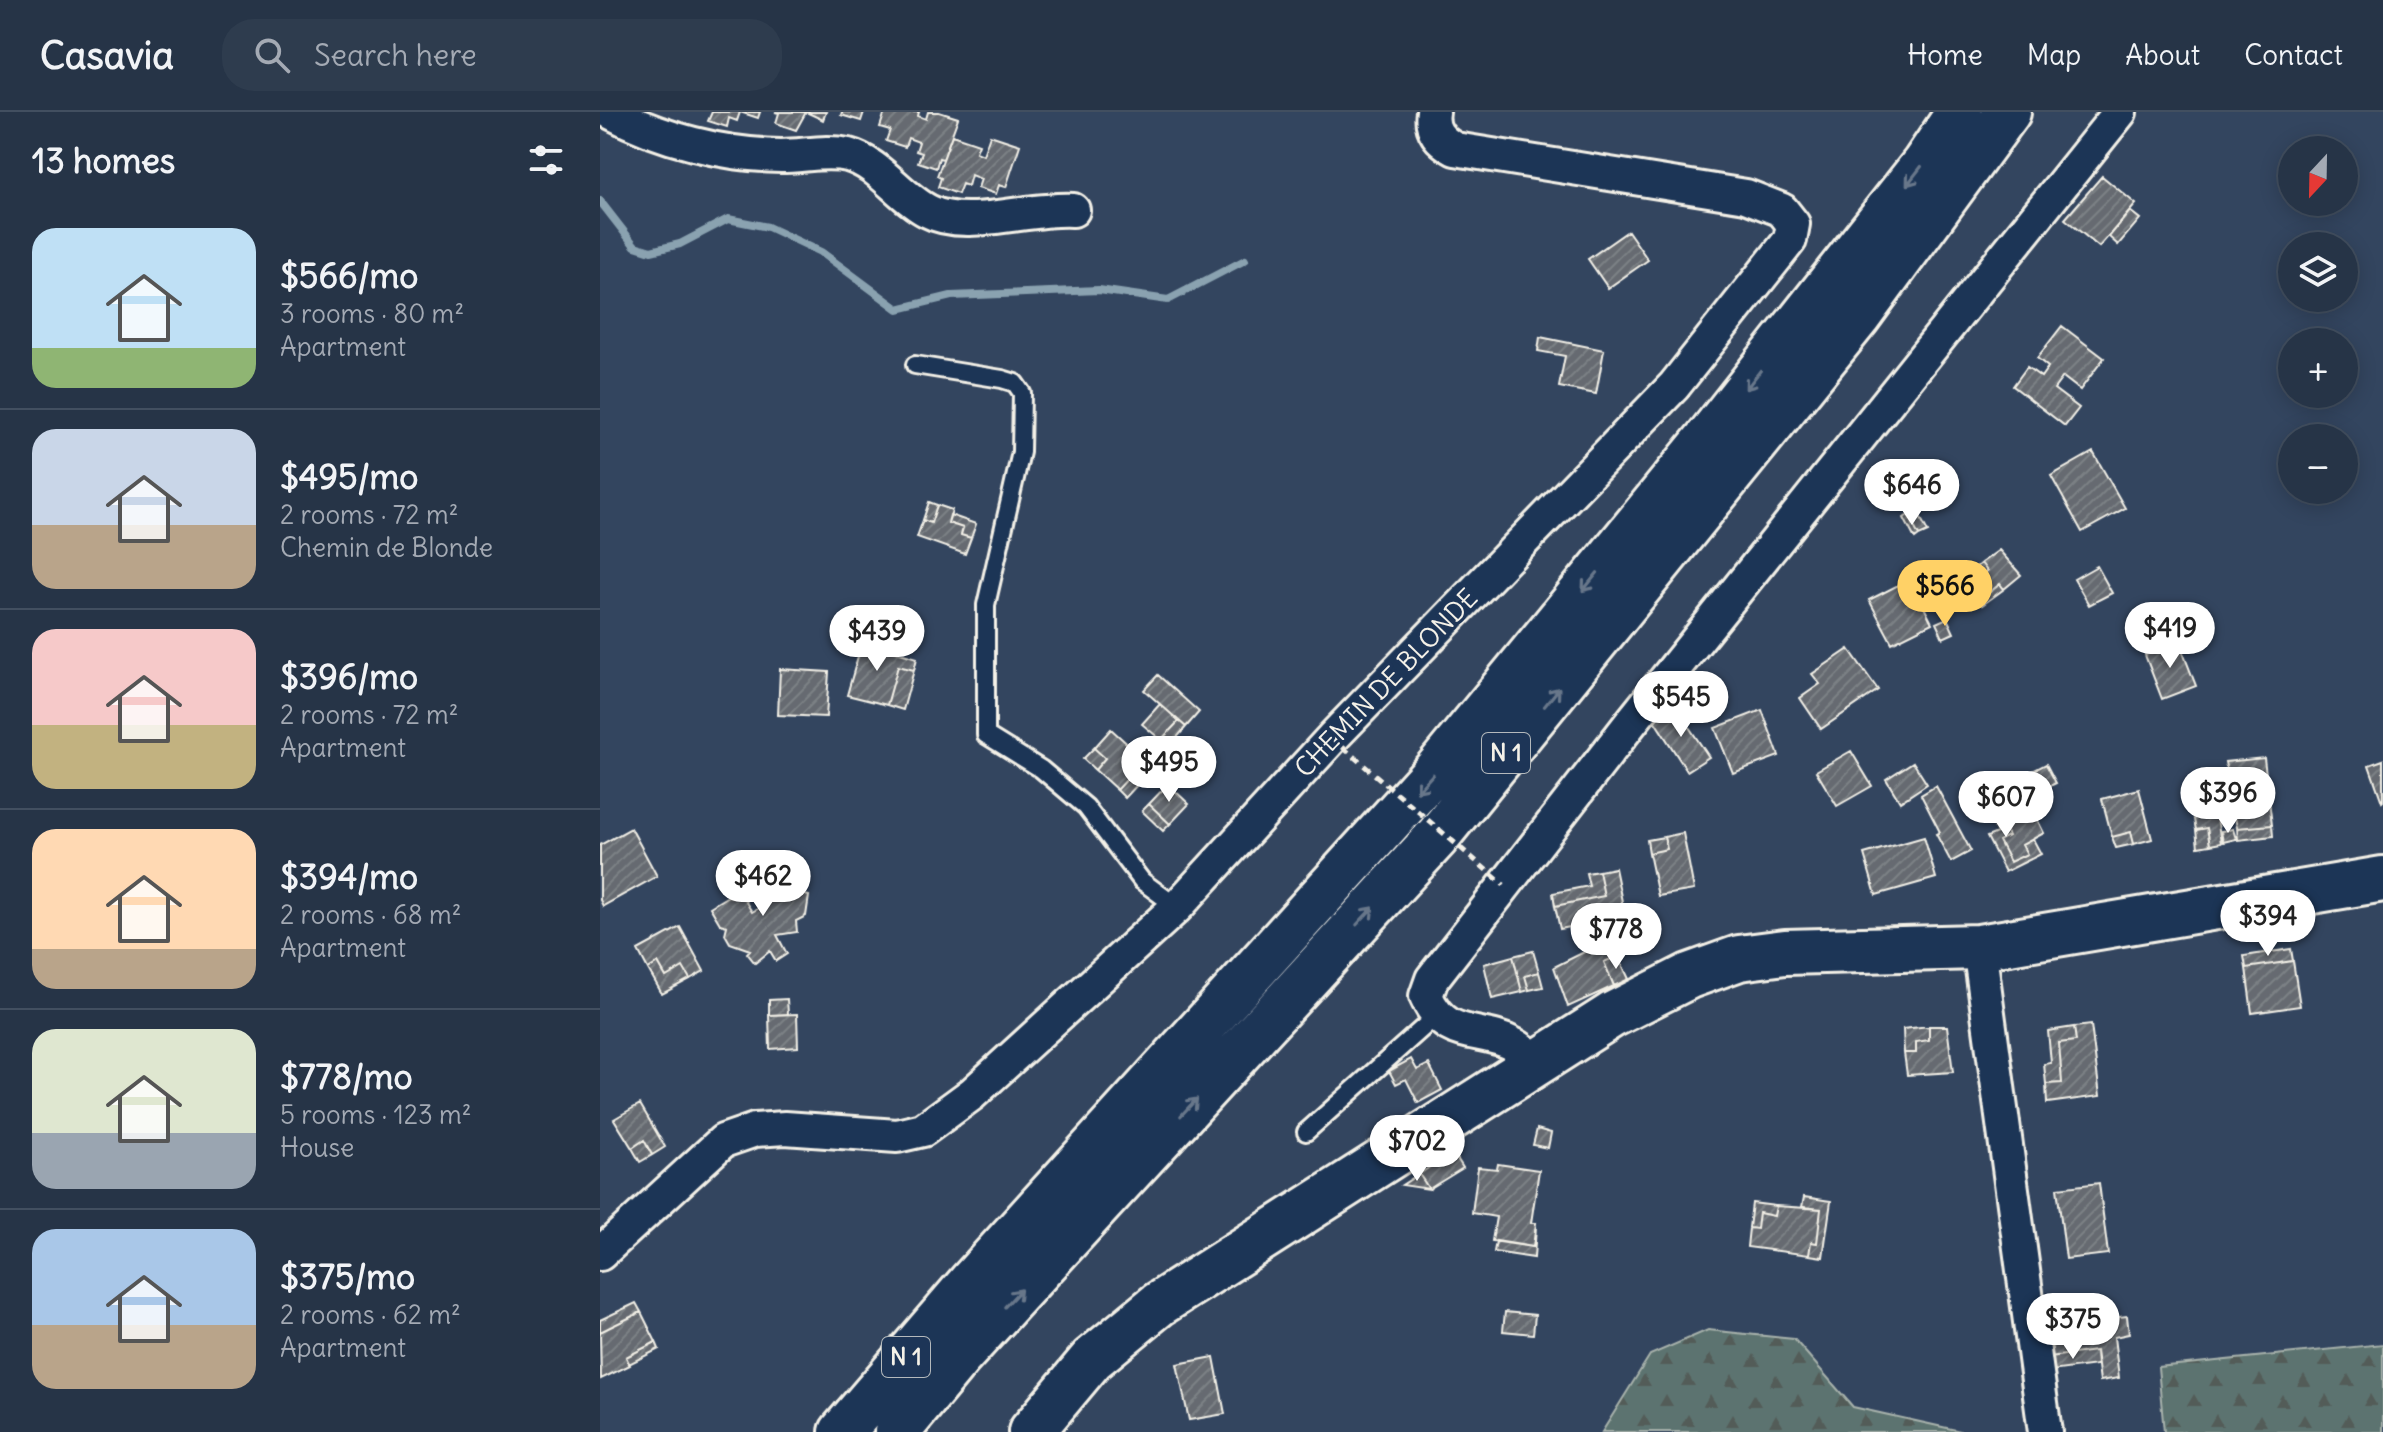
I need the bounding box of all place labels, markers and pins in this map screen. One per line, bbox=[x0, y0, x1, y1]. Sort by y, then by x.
pin: $646 bbox=[1865, 459, 1959, 527]
pin: $566 bbox=[1898, 560, 1992, 628]
pin: $419 bbox=[2123, 602, 2217, 670]
pin: $439 bbox=[830, 605, 924, 673]
pin: $545 bbox=[1634, 671, 1728, 739]
pin: $495 bbox=[1122, 736, 1216, 804]
pin: $396 bbox=[2181, 767, 2275, 835]
pin: $607 bbox=[1959, 771, 2053, 839]
pin: $462 bbox=[716, 850, 810, 918]
pin: $394 bbox=[2221, 890, 2315, 958]
pin: $778 bbox=[1569, 903, 1663, 971]
pin: $702 bbox=[1370, 1115, 1464, 1183]
pin: $375 bbox=[2026, 1293, 2120, 1361]

